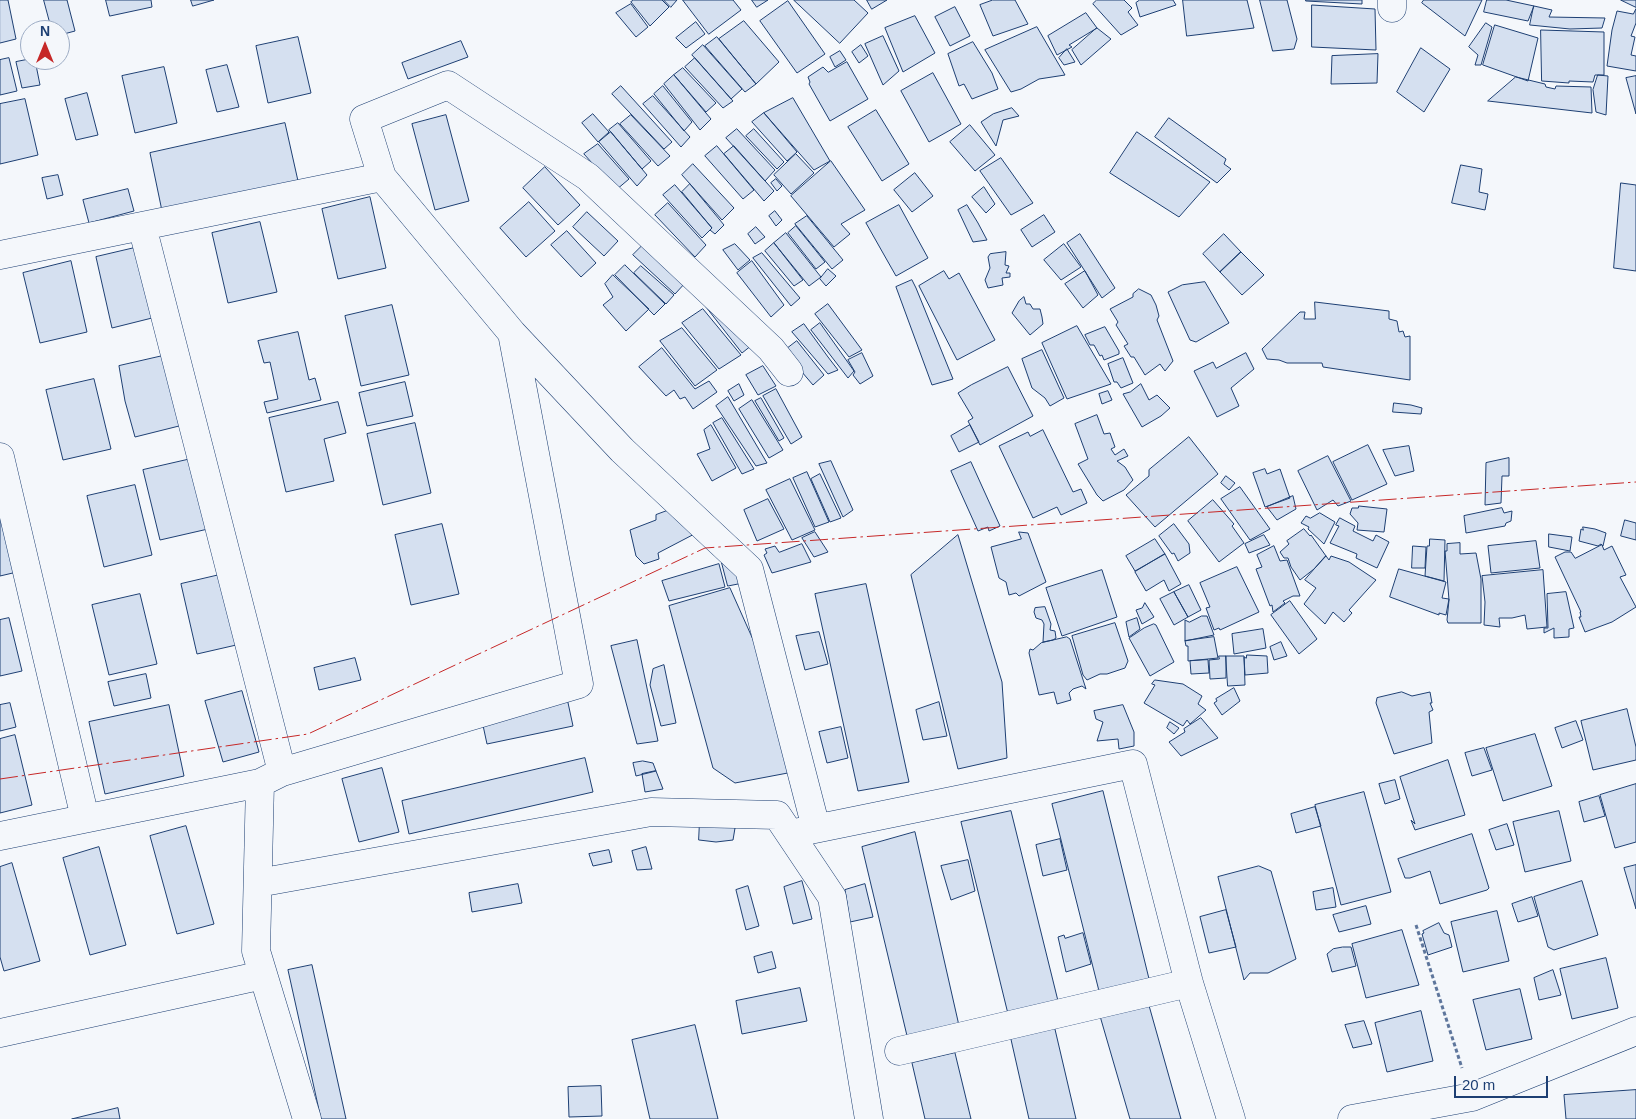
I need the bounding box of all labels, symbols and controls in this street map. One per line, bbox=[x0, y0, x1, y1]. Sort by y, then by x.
north arrow bbox=[20, 20, 70, 70]
text: N bbox=[40, 23, 50, 39]
scale bar bbox=[1456, 1066, 1550, 1098]
text: 20 m bbox=[1462, 1076, 1495, 1093]

